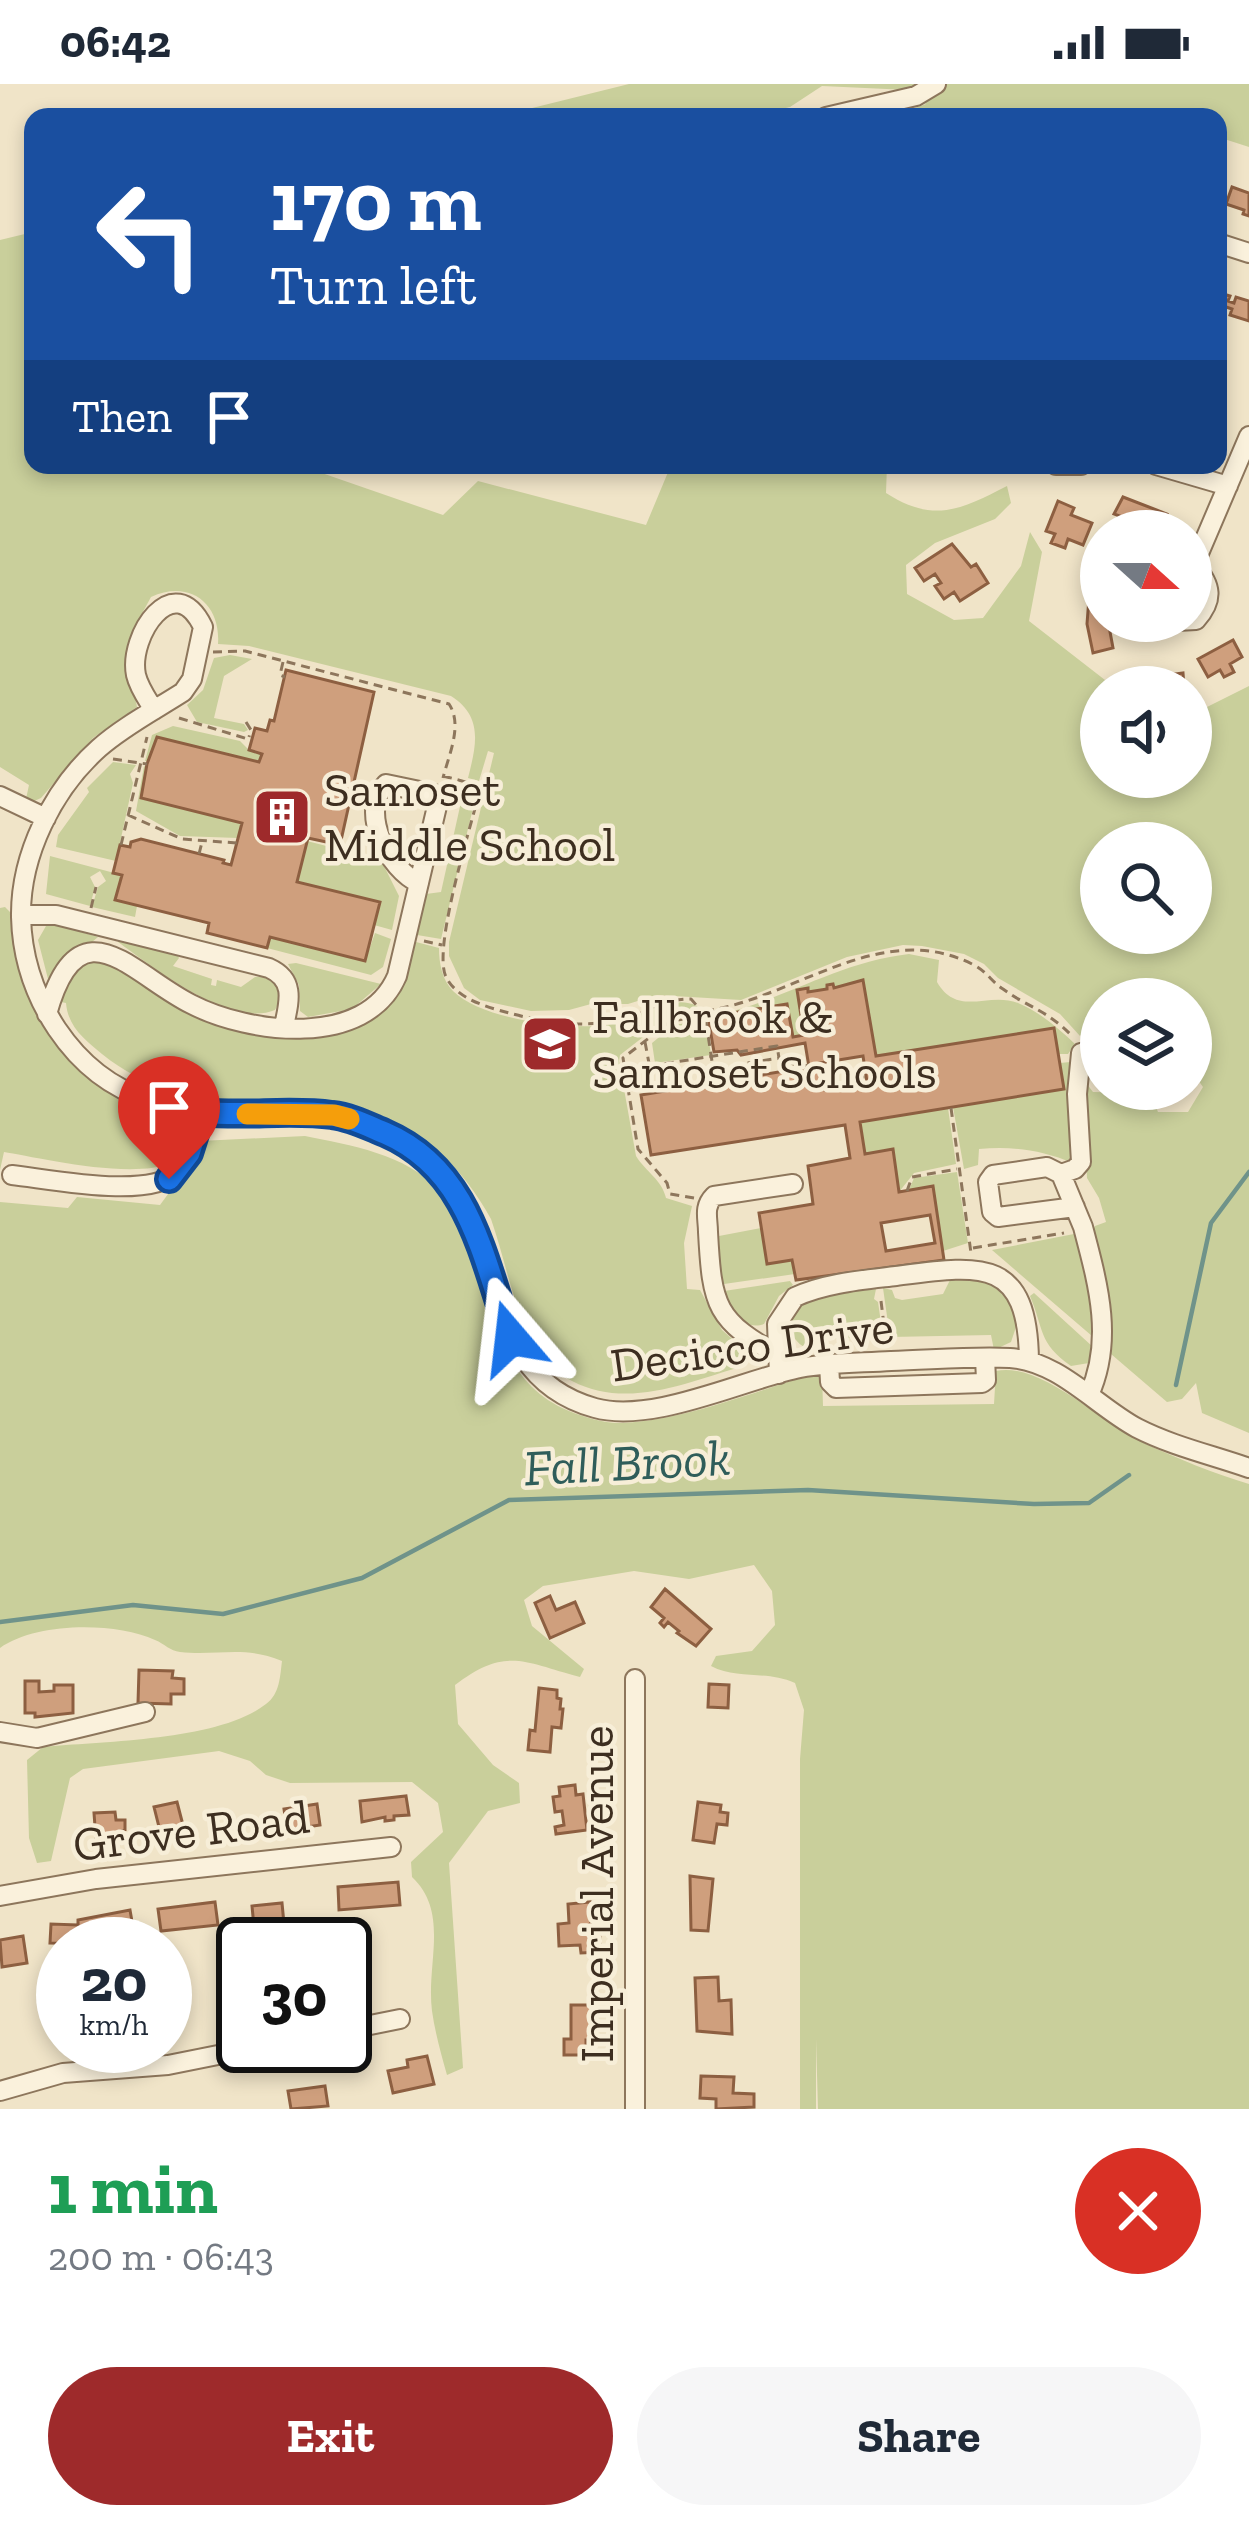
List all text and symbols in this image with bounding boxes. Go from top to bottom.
text: 06:42 [60,15,171,69]
text: 170 m [270,151,482,252]
icon: left [72,156,228,312]
text: Turn left [270,253,477,318]
icon: arrive [196,384,262,450]
text: Then [72,390,172,444]
north arrow [1080,510,1212,642]
map controls [1080,510,1212,1110]
button: sound [1080,666,1212,798]
place label: Samoset Middle School [324,761,615,873]
building icon: Samoset Middle School [251,786,313,848]
button: search [1080,822,1212,954]
button: layers [1080,978,1212,1110]
place label: Fallbrook & Samoset Schools [592,988,937,1100]
school or university icon: Fallbrook & Samoset Schools [519,1013,581,1075]
pin [118,1056,220,1179]
icon: arrive [136,1074,202,1140]
position arrow [448,1275,574,1401]
street label: Decicco Drive [607,1297,897,1394]
water label: Fall Brook [522,1427,732,1498]
street label: Imperial Avenue [568,1726,625,2062]
street label: Grove Road [70,1788,312,1873]
speed limit sign: 30 [216,1917,372,2073]
text: 20 [81,1944,147,2016]
text: km/h [80,2007,148,2043]
text: 1 min [48,2145,218,2231]
button: close [1075,2148,1201,2274]
text: 200 m · 06:43 [48,2233,274,2280]
button: Exit [48,2367,613,2505]
button: Share [637,2367,1201,2505]

